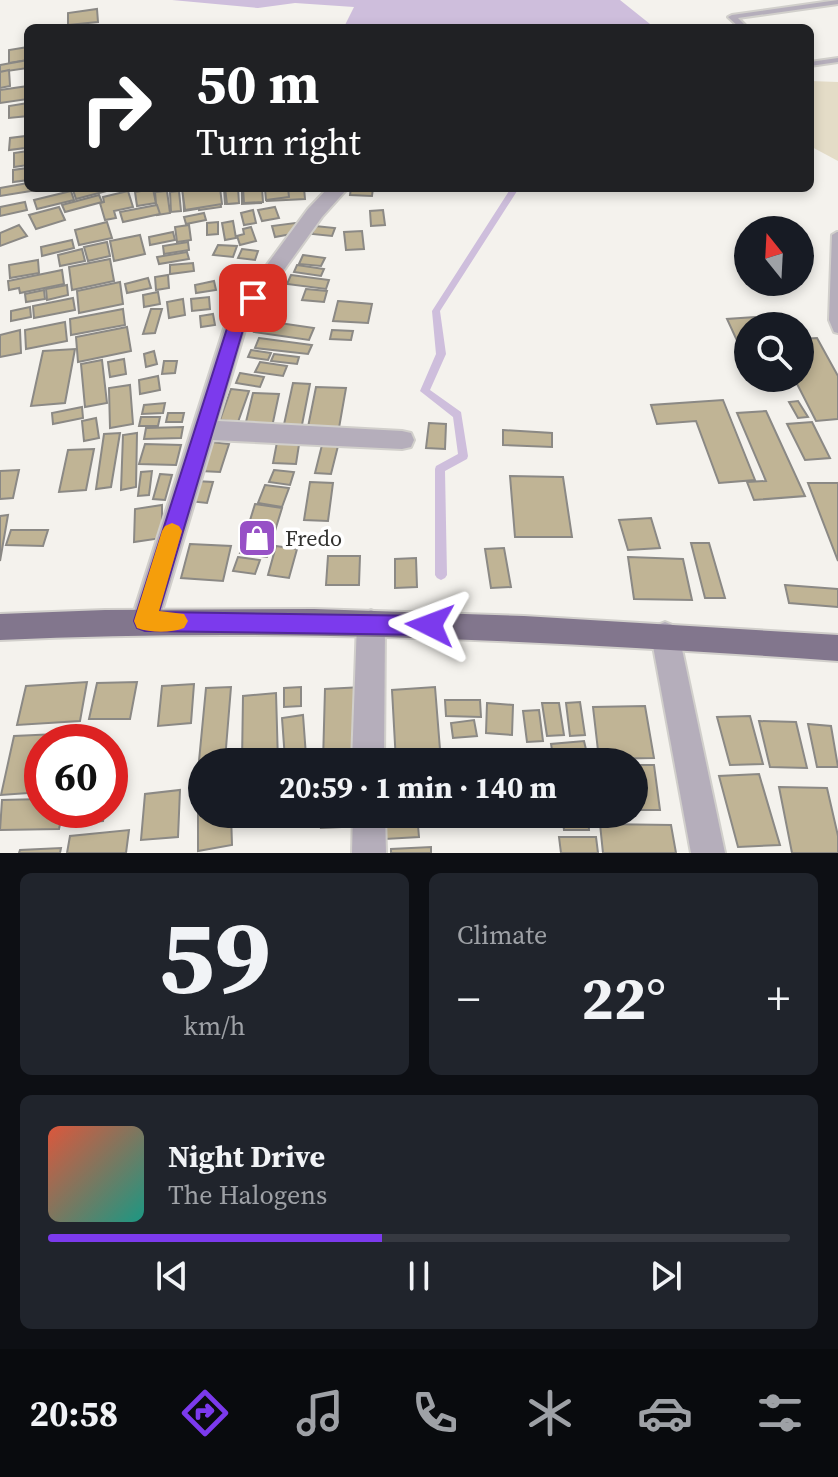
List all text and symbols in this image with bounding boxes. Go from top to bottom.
text: 50 m [196,45,319,122]
icon: right [64,56,168,160]
text: Turn right [196,118,361,167]
north arrow [734,216,814,296]
map controls [734,216,814,392]
pin [219,264,287,332]
icon: arrive [231,276,275,320]
button: search [734,312,814,392]
shop icon: Fredo [236,517,278,559]
place label: Fredo [285,523,342,553]
position arrow [388,583,472,667]
speed limit sign: 60 [24,724,128,828]
text: 20:59 · 1 min · 140 m [279,767,557,808]
text: 59 [158,884,271,1027]
text: Climate [457,917,547,953]
text: 22° [581,957,666,1039]
text: − [457,968,480,1029]
text: + [767,968,790,1029]
text: km/h [184,1008,245,1044]
text: Night Drive [168,1136,325,1177]
text: The Halogens [168,1177,327,1213]
icon: previous [150,1254,194,1298]
icon: pause [397,1254,441,1298]
icon: next [644,1254,688,1298]
icon: directions [177,1385,233,1441]
icon: music [292,1385,348,1441]
icon: phone [407,1385,463,1441]
icon: climate [522,1385,578,1441]
icon: car [637,1385,693,1441]
icon: filters [752,1385,808,1441]
text: 20:58 [30,1389,118,1438]

